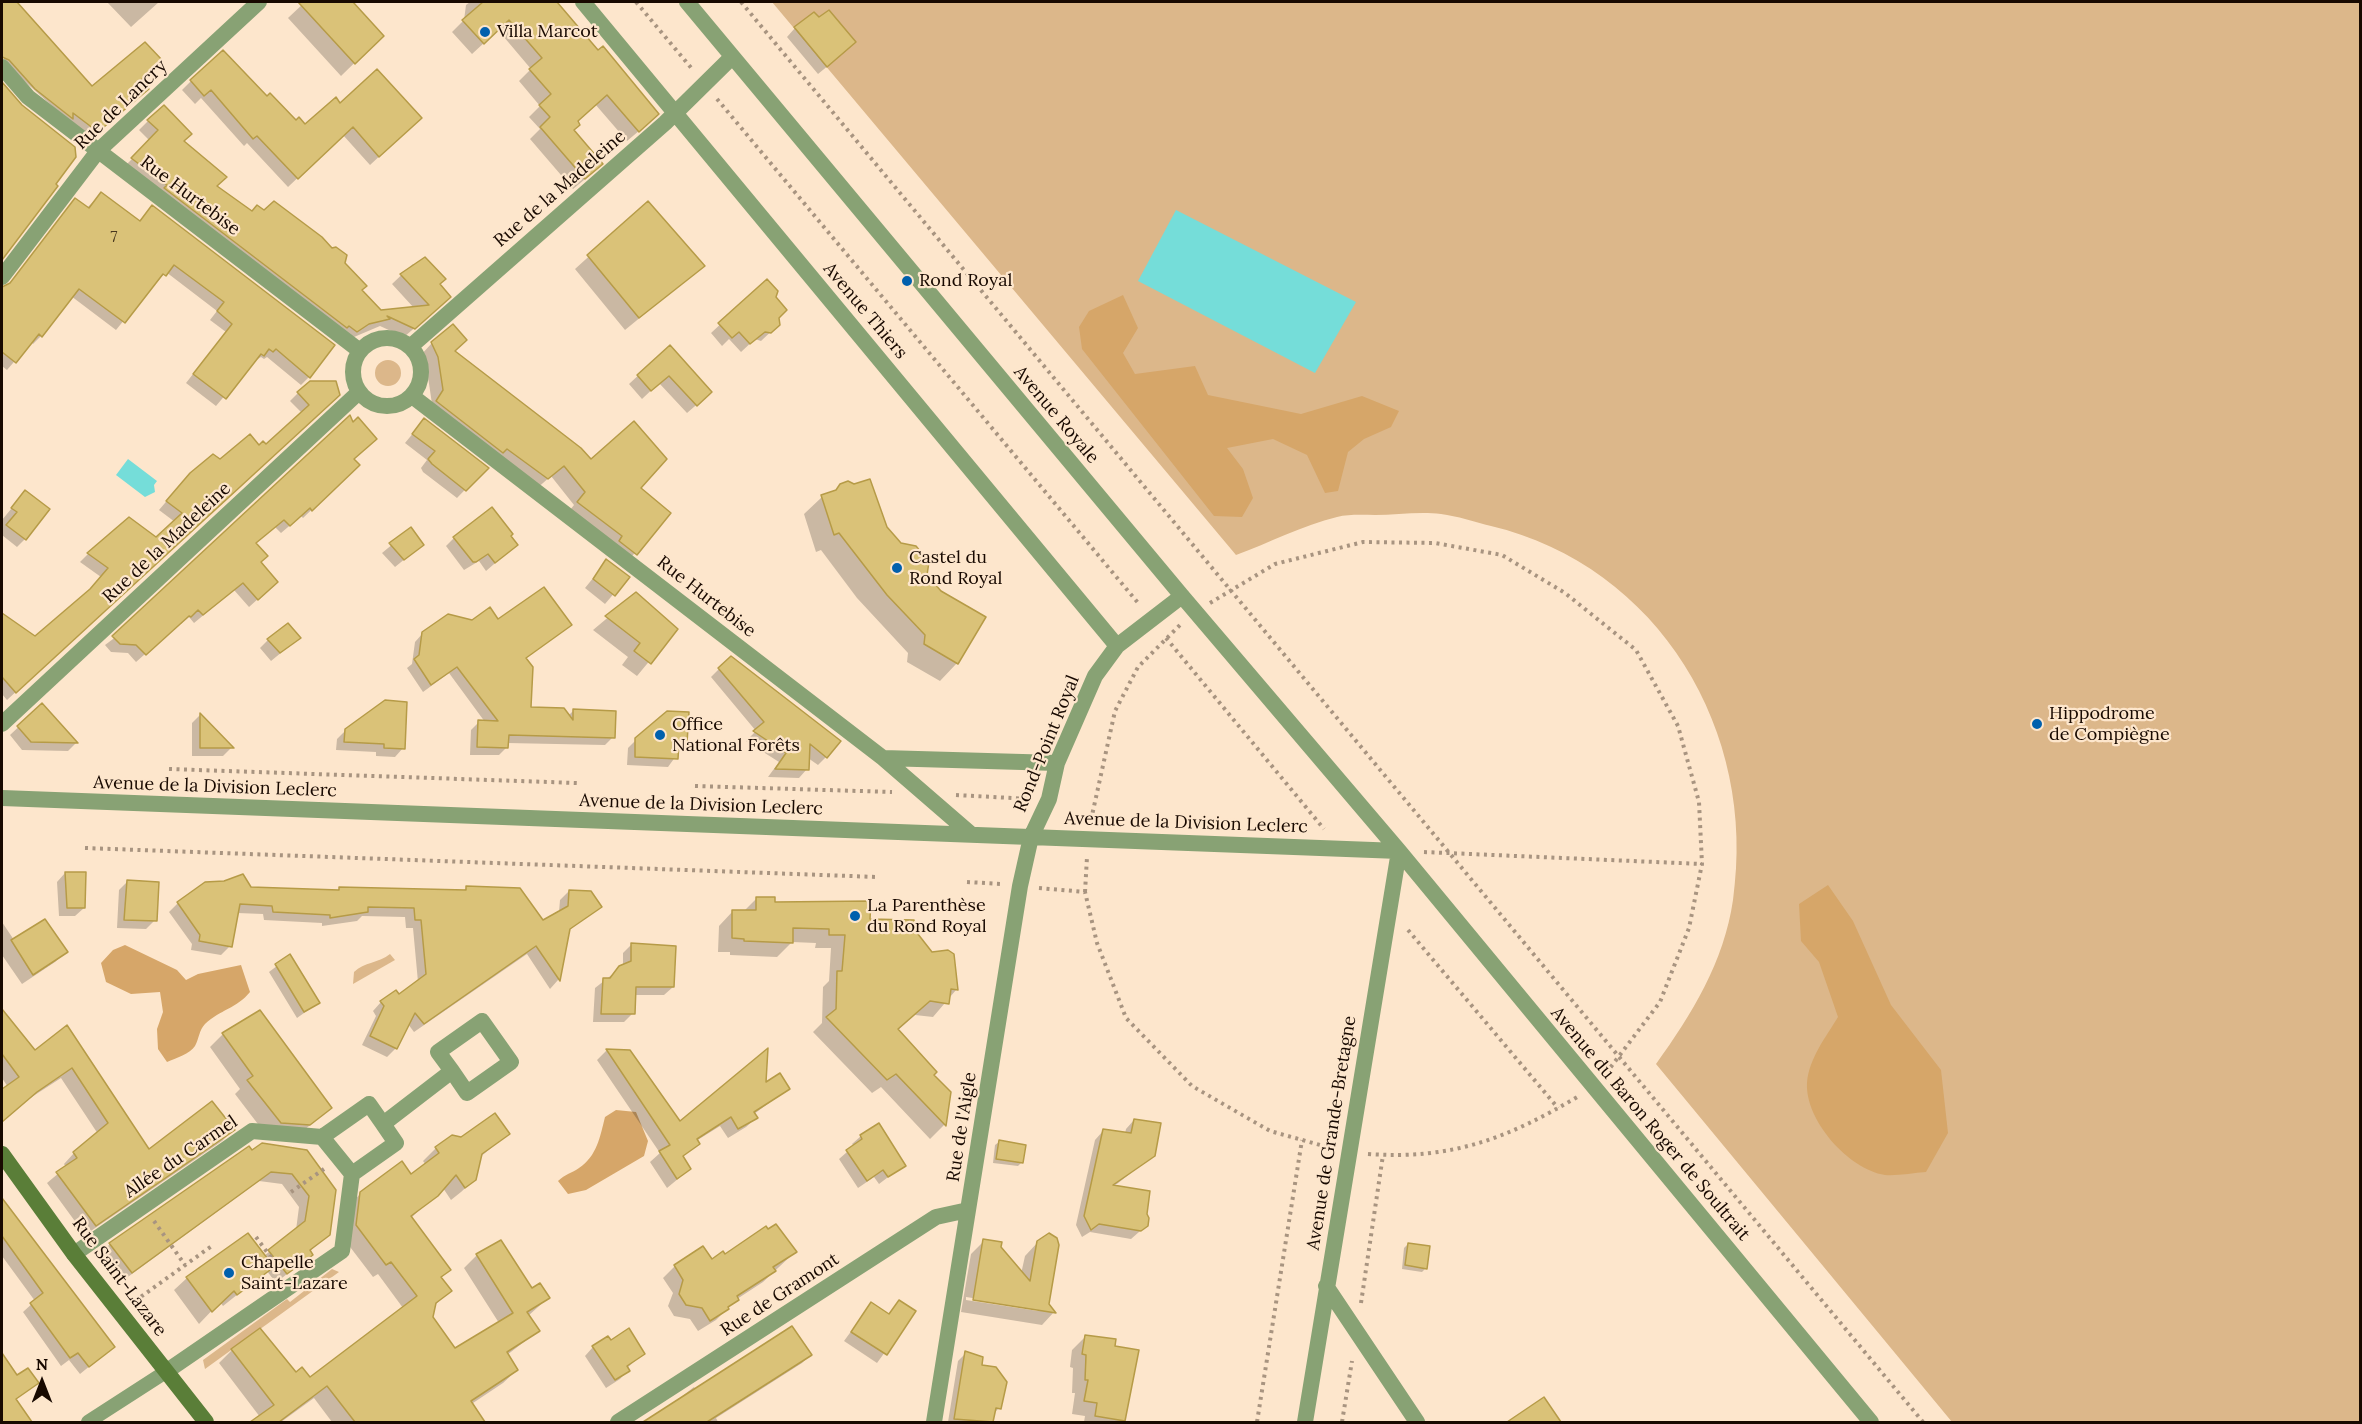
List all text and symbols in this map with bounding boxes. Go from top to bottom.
place label: Villa Marcot [497,21,598,43]
marker: Villa Marcot [478,25,492,39]
street label: Rue de Lancry [70,56,172,154]
street label: Rue de la Madeleine [490,126,630,252]
street label: Rue Hurtebise [136,151,244,241]
house number: 7 [111,229,117,247]
street label: Avenue Thiers [818,258,912,364]
place label: Rond Royal [919,270,1012,292]
marker: Rond Royal [900,274,914,288]
street label: Avenue Royale [1009,362,1103,468]
street label: Rue de la Madeleine [98,478,236,608]
place label: Castel du Rond Royal [909,547,1002,590]
street label: Rue Hurtebise [652,552,760,642]
marker: Castel du Rond Royal [890,561,904,575]
street label: Rond-Point Royal [1010,672,1084,816]
place label: Hippodrome de Compiègne [2049,703,2170,746]
place label: Office National Forêts [672,714,800,756]
marker: Hippodrome de Compiègne [2030,717,2044,731]
marker: Office National Forêts [653,728,667,742]
street label: Avenue de la Division Leclerc [93,772,337,802]
street label: Avenue de la Division Leclerc [579,790,823,820]
street label: Avenue de la Division Leclerc [1064,808,1308,838]
place label: La Parenthèse du Rond Royal [867,895,987,938]
marker: La Parenthèse du Rond Royal [848,909,862,923]
street label: Avenue du Baron Roger de Soultrait [1546,1003,1754,1245]
street label: Avenue de Grande-Bretagne [1303,1014,1361,1252]
street label: Rue de l'Aigle [943,1071,981,1183]
street label: Allée du Carmel [120,1111,242,1203]
street label: Rue Saint-Lazare [67,1213,171,1341]
street label: Rue de Gramont [717,1249,843,1341]
place label: Chapelle Saint-Lazare [241,1252,348,1294]
marker: Chapelle Saint-Lazare [222,1266,236,1280]
north arrow [12,1352,72,1412]
text: N [36,1354,48,1374]

